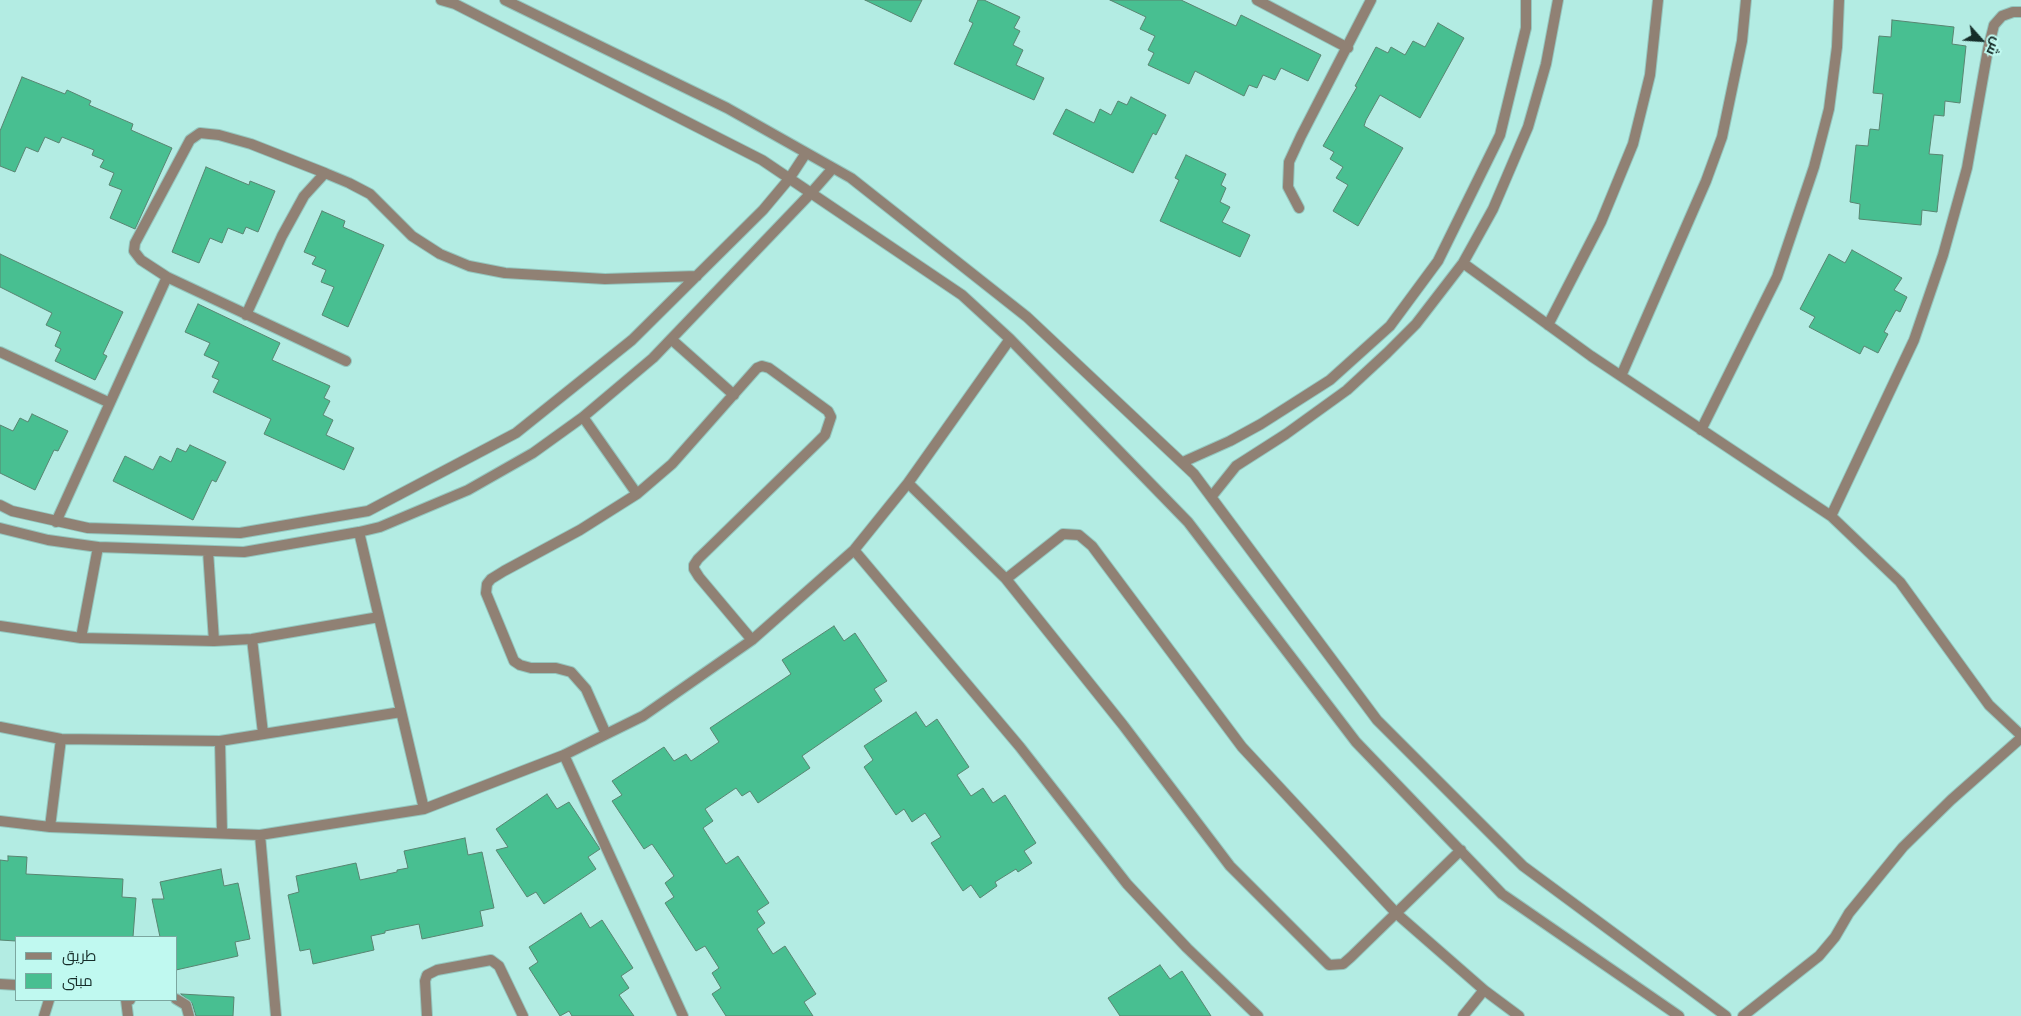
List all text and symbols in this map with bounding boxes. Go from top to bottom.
north arrow [1956,15,2006,65]
text: ش [1982,35,2007,59]
legend [15,936,178,1001]
text: طريق [62,946,96,965]
text: مبنى [62,971,93,990]

